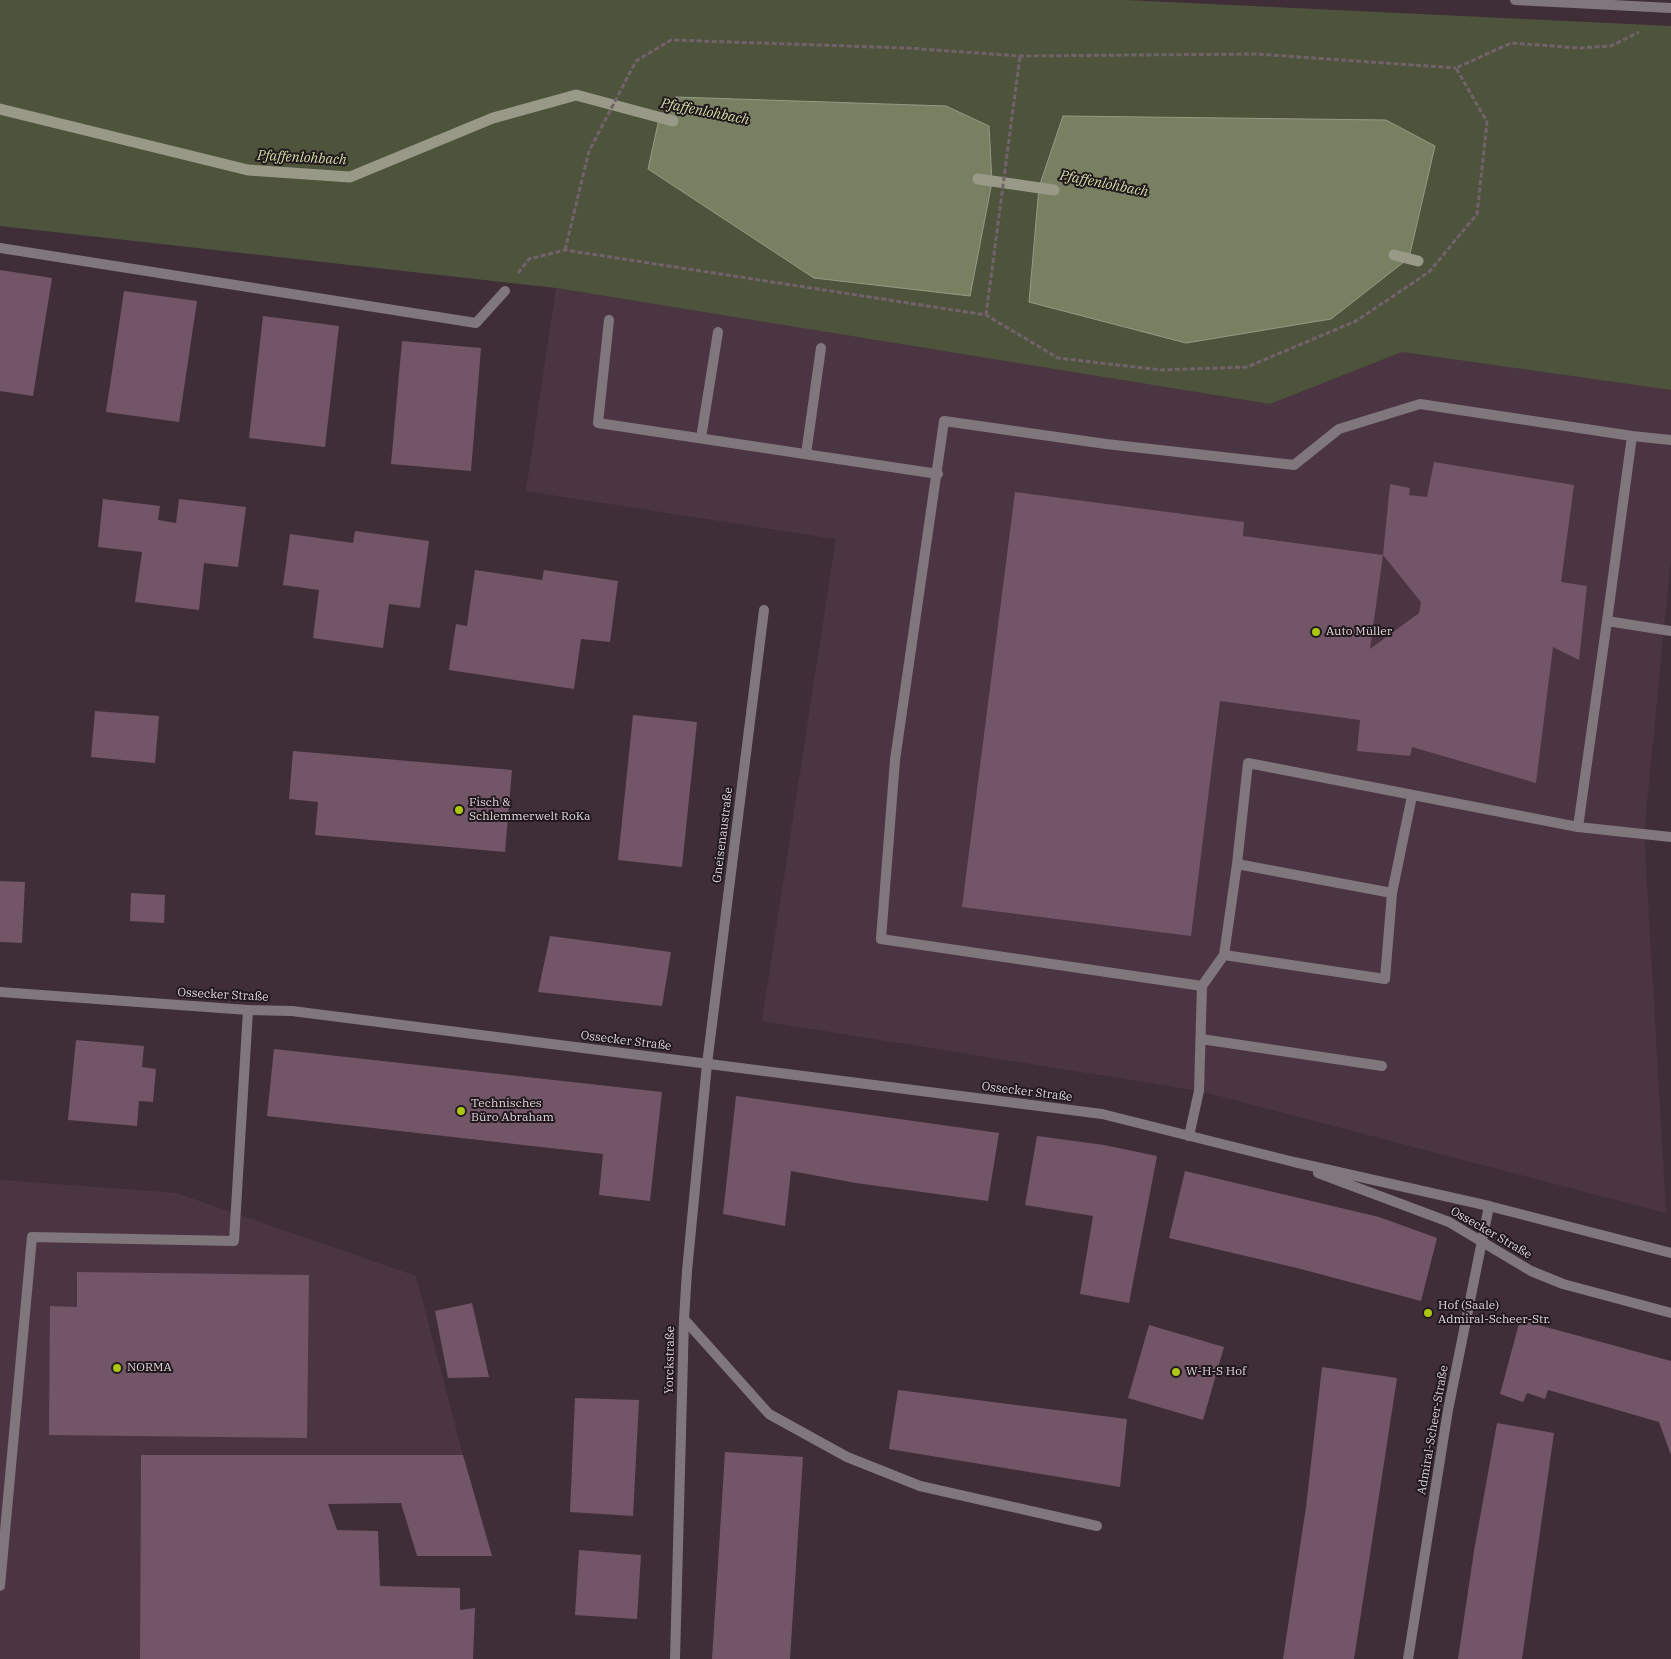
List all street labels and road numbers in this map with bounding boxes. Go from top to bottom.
street label: Gneisenaustraße [710,786,736,884]
street label: Ossecker Straße [177,985,269,1005]
street label: Ossecker Straße [580,1028,672,1054]
street label: Ossecker Straße [981,1079,1073,1105]
street label: Ossecker Straße [1448,1204,1534,1262]
street label: Yorckstraße [662,1326,678,1394]
street label: Admiral-Scheer-Straße [1415,1364,1451,1496]

